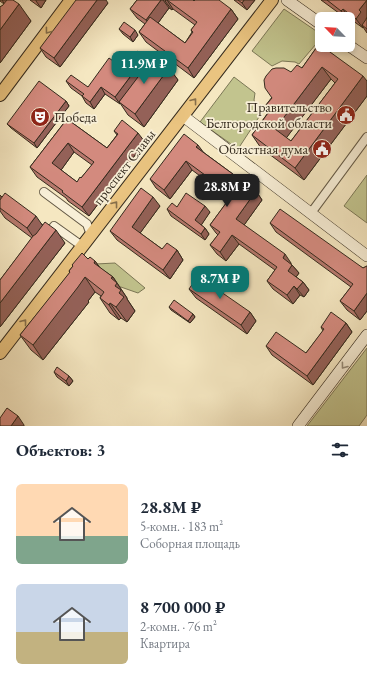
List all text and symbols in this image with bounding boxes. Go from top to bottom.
north arrow [315,12,355,52]
map controls [315,12,355,52]
one-way arrow [46,27,53,34]
pin: 11.9M ₽ [107,51,181,85]
text: 11.9M ₽ [121,55,167,72]
one-way arrow [189,98,197,105]
place label: Правительство Белгородской области [206,98,333,132]
public building icon: Правительство Белгородской области [335,104,357,126]
theatre icon: Победа [29,106,51,128]
place label: Победа [54,108,97,126]
street label: проспект Славы [89,125,159,208]
public building icon: Областная дума [311,138,333,160]
place label: Областная дума [219,140,308,158]
pin: 28.8M ₽ [190,174,264,208]
text: 28.8M ₽ [204,178,250,195]
one-way arrow [110,201,117,208]
pin: 8.7M ₽ [187,266,253,300]
text: 8.7M ₽ [200,270,240,287]
one-way arrow [19,320,26,327]
one-way arrow [341,362,348,369]
text: Объектов: 3 [16,439,106,461]
icon: filters [329,439,351,461]
text: 28.8M ₽ [140,496,201,518]
icon: home [48,500,96,548]
text: 5-комн. · 183 m² [140,518,223,535]
text: Соборная площадь [140,535,240,552]
text: 8 700 000 ₽ [140,596,226,618]
icon: home [48,600,96,648]
text: 2-комн. · 76 m² [140,618,217,635]
text: Квартира [140,635,190,652]

